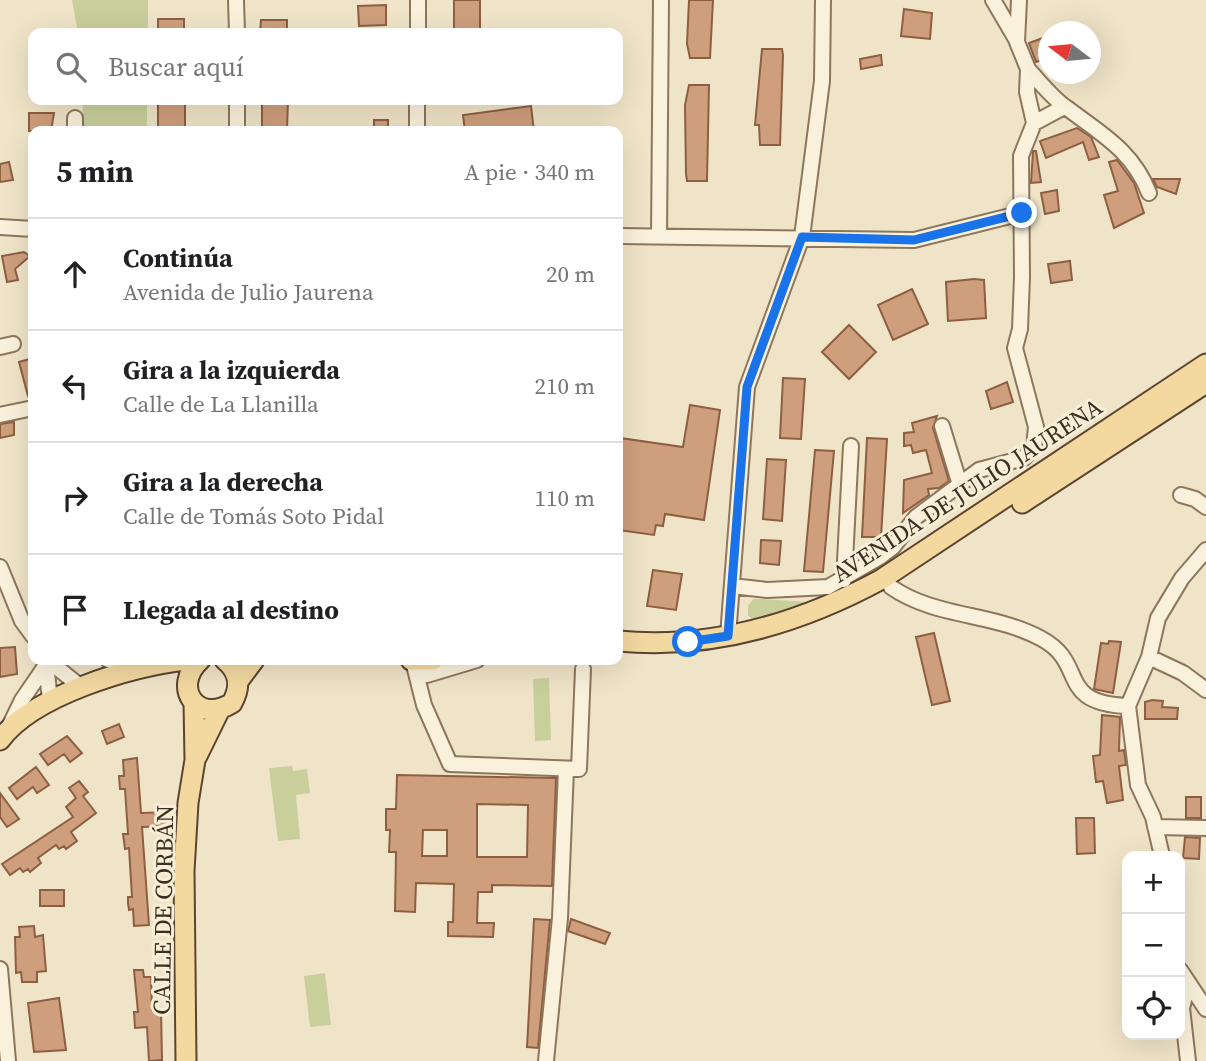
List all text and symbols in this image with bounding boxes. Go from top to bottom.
north arrow [1038,21,1101,84]
search box [28,28,623,105]
icon: search [52,48,90,86]
text: Buscar aquí [108,49,244,85]
text: 5 min [56,151,134,192]
text: A pie · 340 m [464,156,595,188]
route end [1006,197,1037,228]
text: Continúa [123,240,233,276]
icon: ahead [56,255,94,293]
text: 20 m [546,258,595,290]
text: Avenida de Julio Jaurena [123,276,374,308]
text: Gira a la izquierda [123,352,340,388]
icon: left [56,367,94,405]
text: 210 m [534,370,595,402]
text: Calle de La Llanilla [123,388,319,420]
street label: AVENIDA DE JULIO JAURENA [825,390,1109,590]
text: Gira a la derecha [123,464,323,500]
icon: right [56,479,94,517]
text: 110 m [534,482,595,514]
text: Calle de Tomás Soto Pidal [123,500,384,532]
icon: arrive [56,591,94,629]
text: Llegada al destino [123,592,339,628]
route start [672,626,703,657]
street label: CALLE DE CORBÁN [145,805,181,1015]
map controls [1122,851,1185,1040]
button: + [1122,851,1185,914]
button: − [1122,914,1185,977]
button: locate [1122,977,1185,1040]

